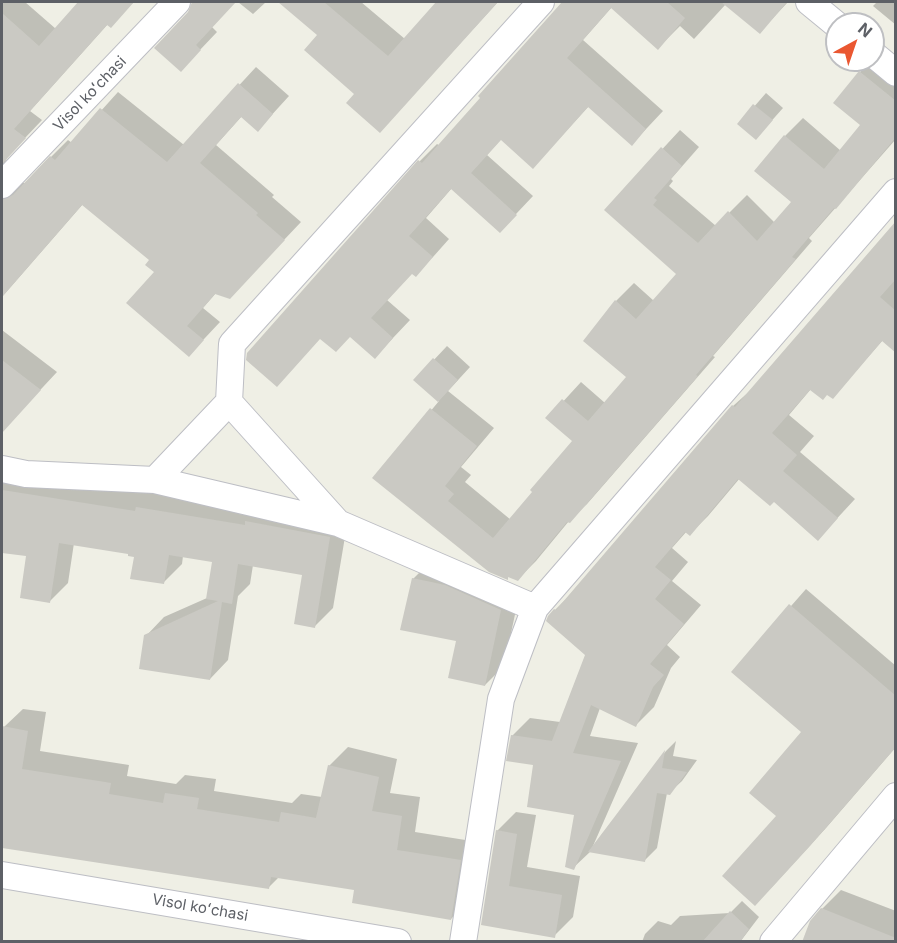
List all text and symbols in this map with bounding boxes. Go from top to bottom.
north arrow [825,12,885,72]
text: N [854,18,876,41]
street label: Visol koʻchasi [50,53,130,135]
street label: Visol koʻchasi [151,891,249,925]

